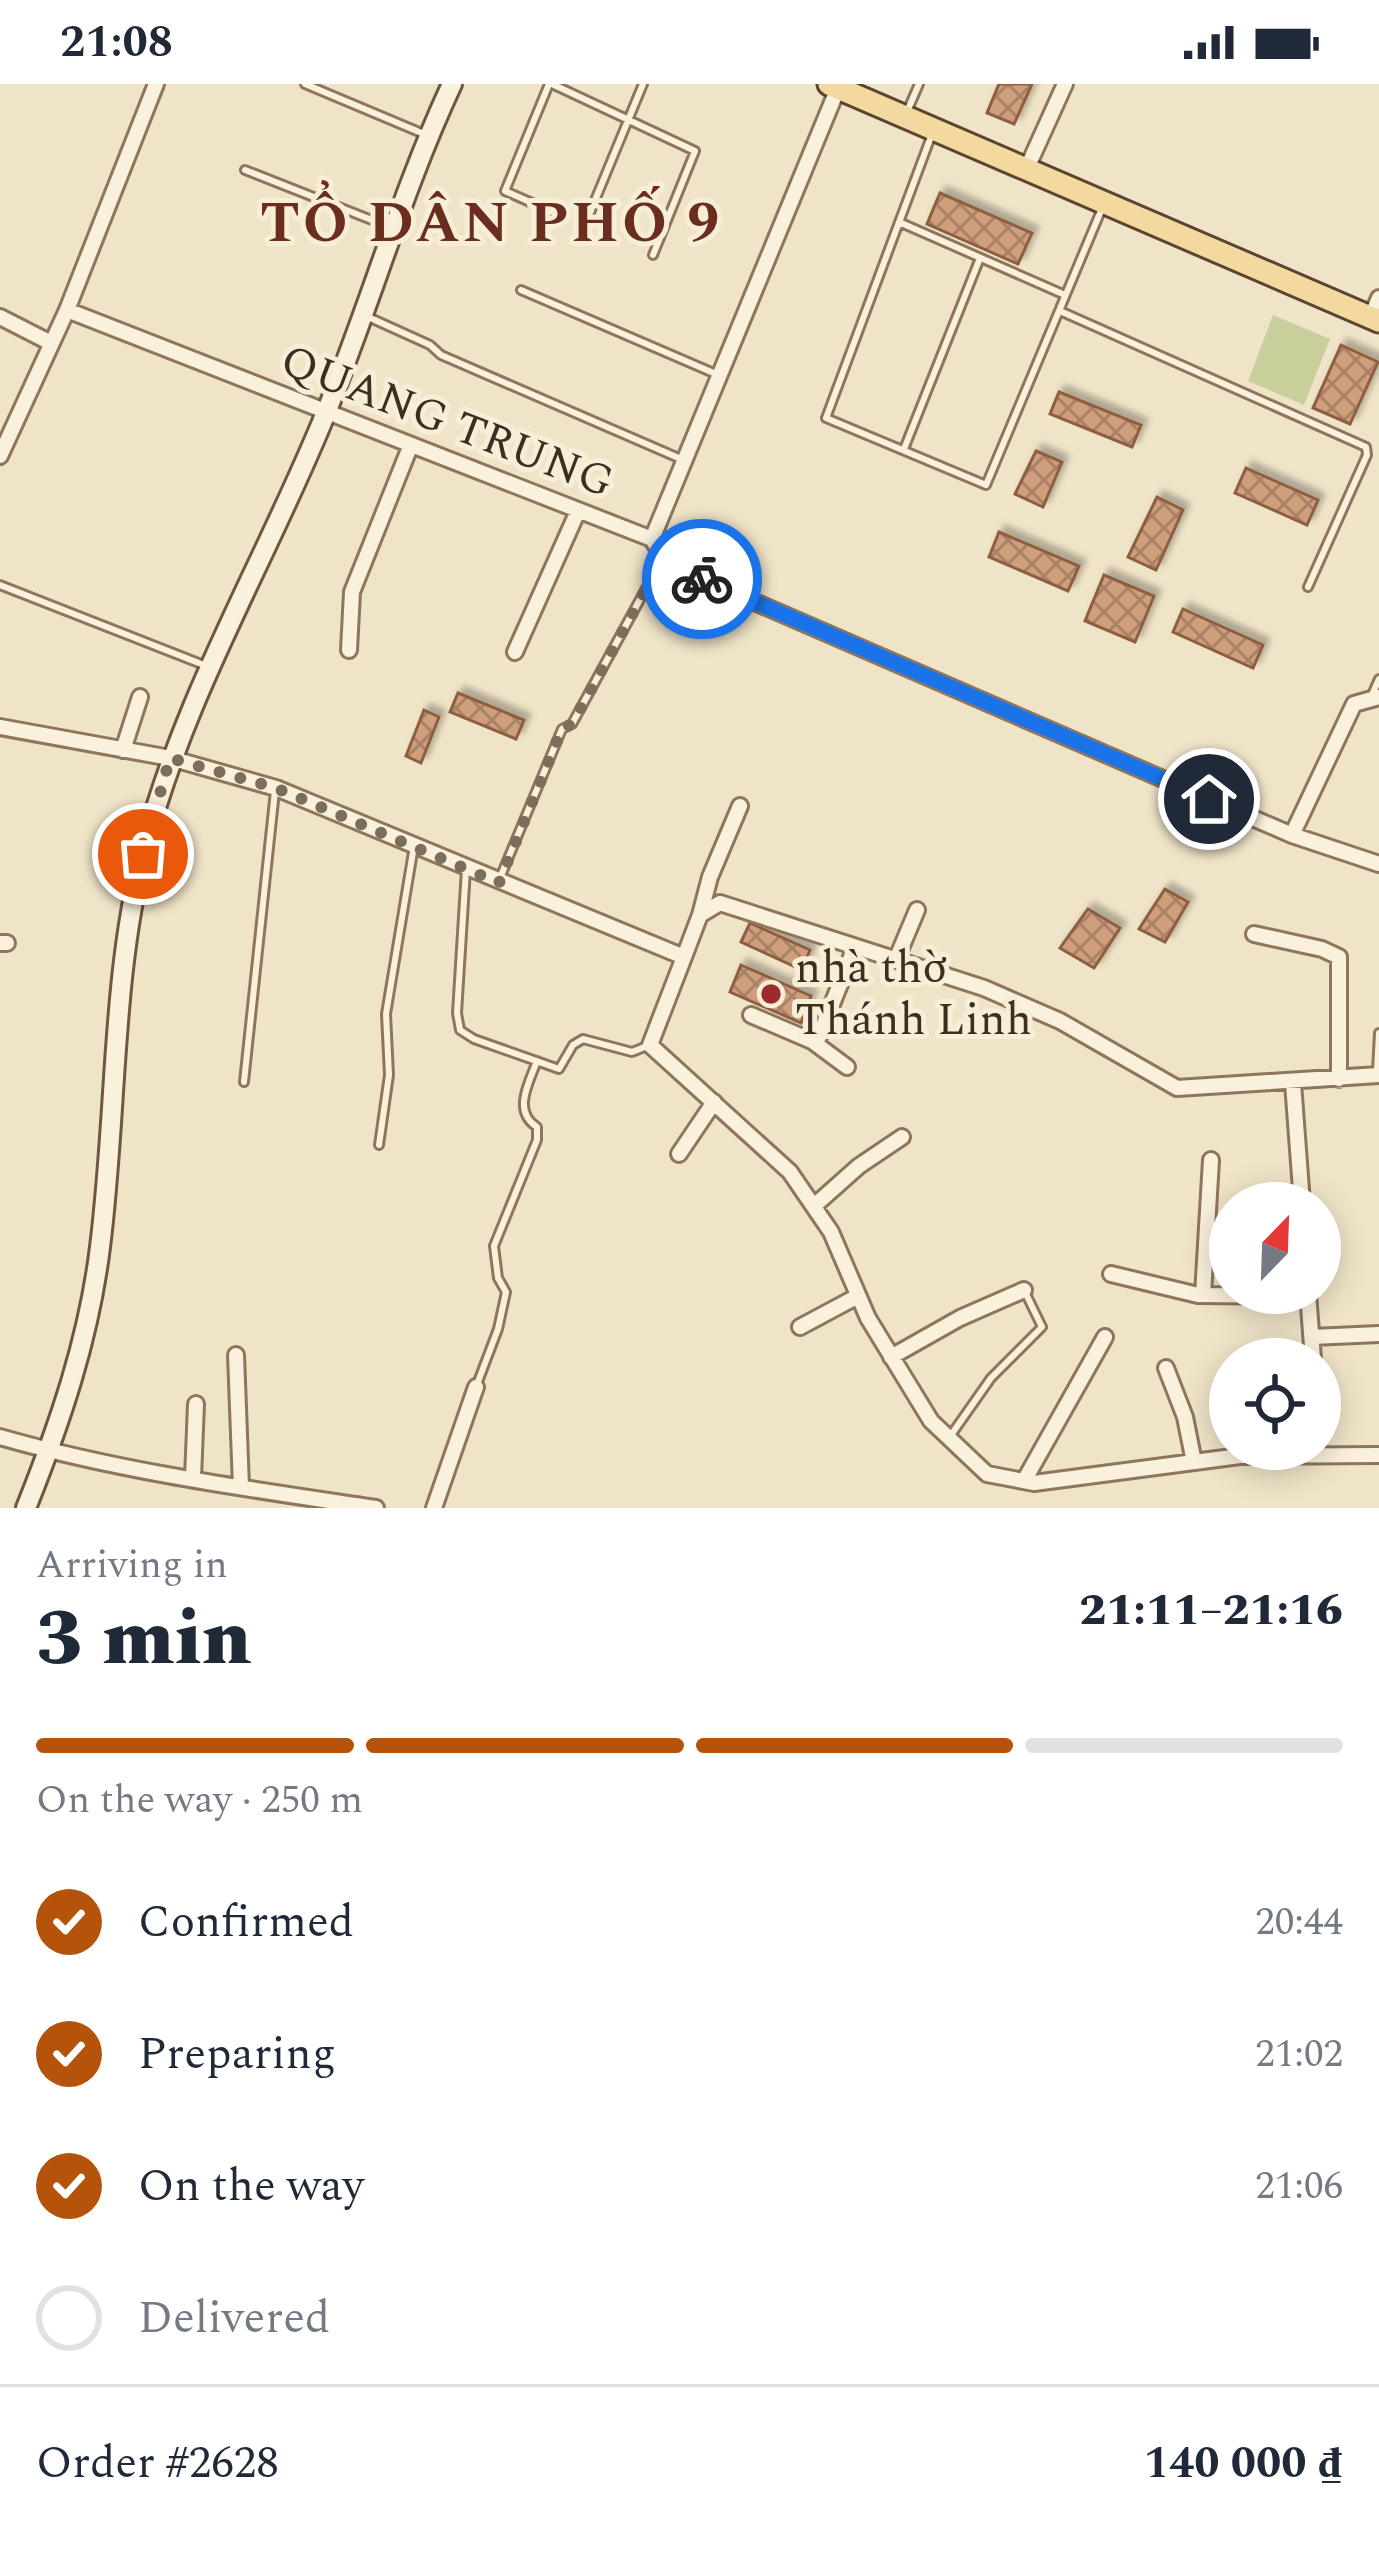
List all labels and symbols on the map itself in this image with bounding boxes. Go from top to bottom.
district label: TỔ DÂN PHỐ 9 [260,180,722,267]
street label: QUANG TRUNG [270,327,624,517]
courier [642,519,762,639]
pin [1158,748,1260,850]
pin [92,803,194,905]
place label: nhà thờ Thánh Linh [795,934,1032,1055]
marker: nhà thờ Thánh Linh [758,981,784,1007]
north arrow [1209,1182,1341,1314]

